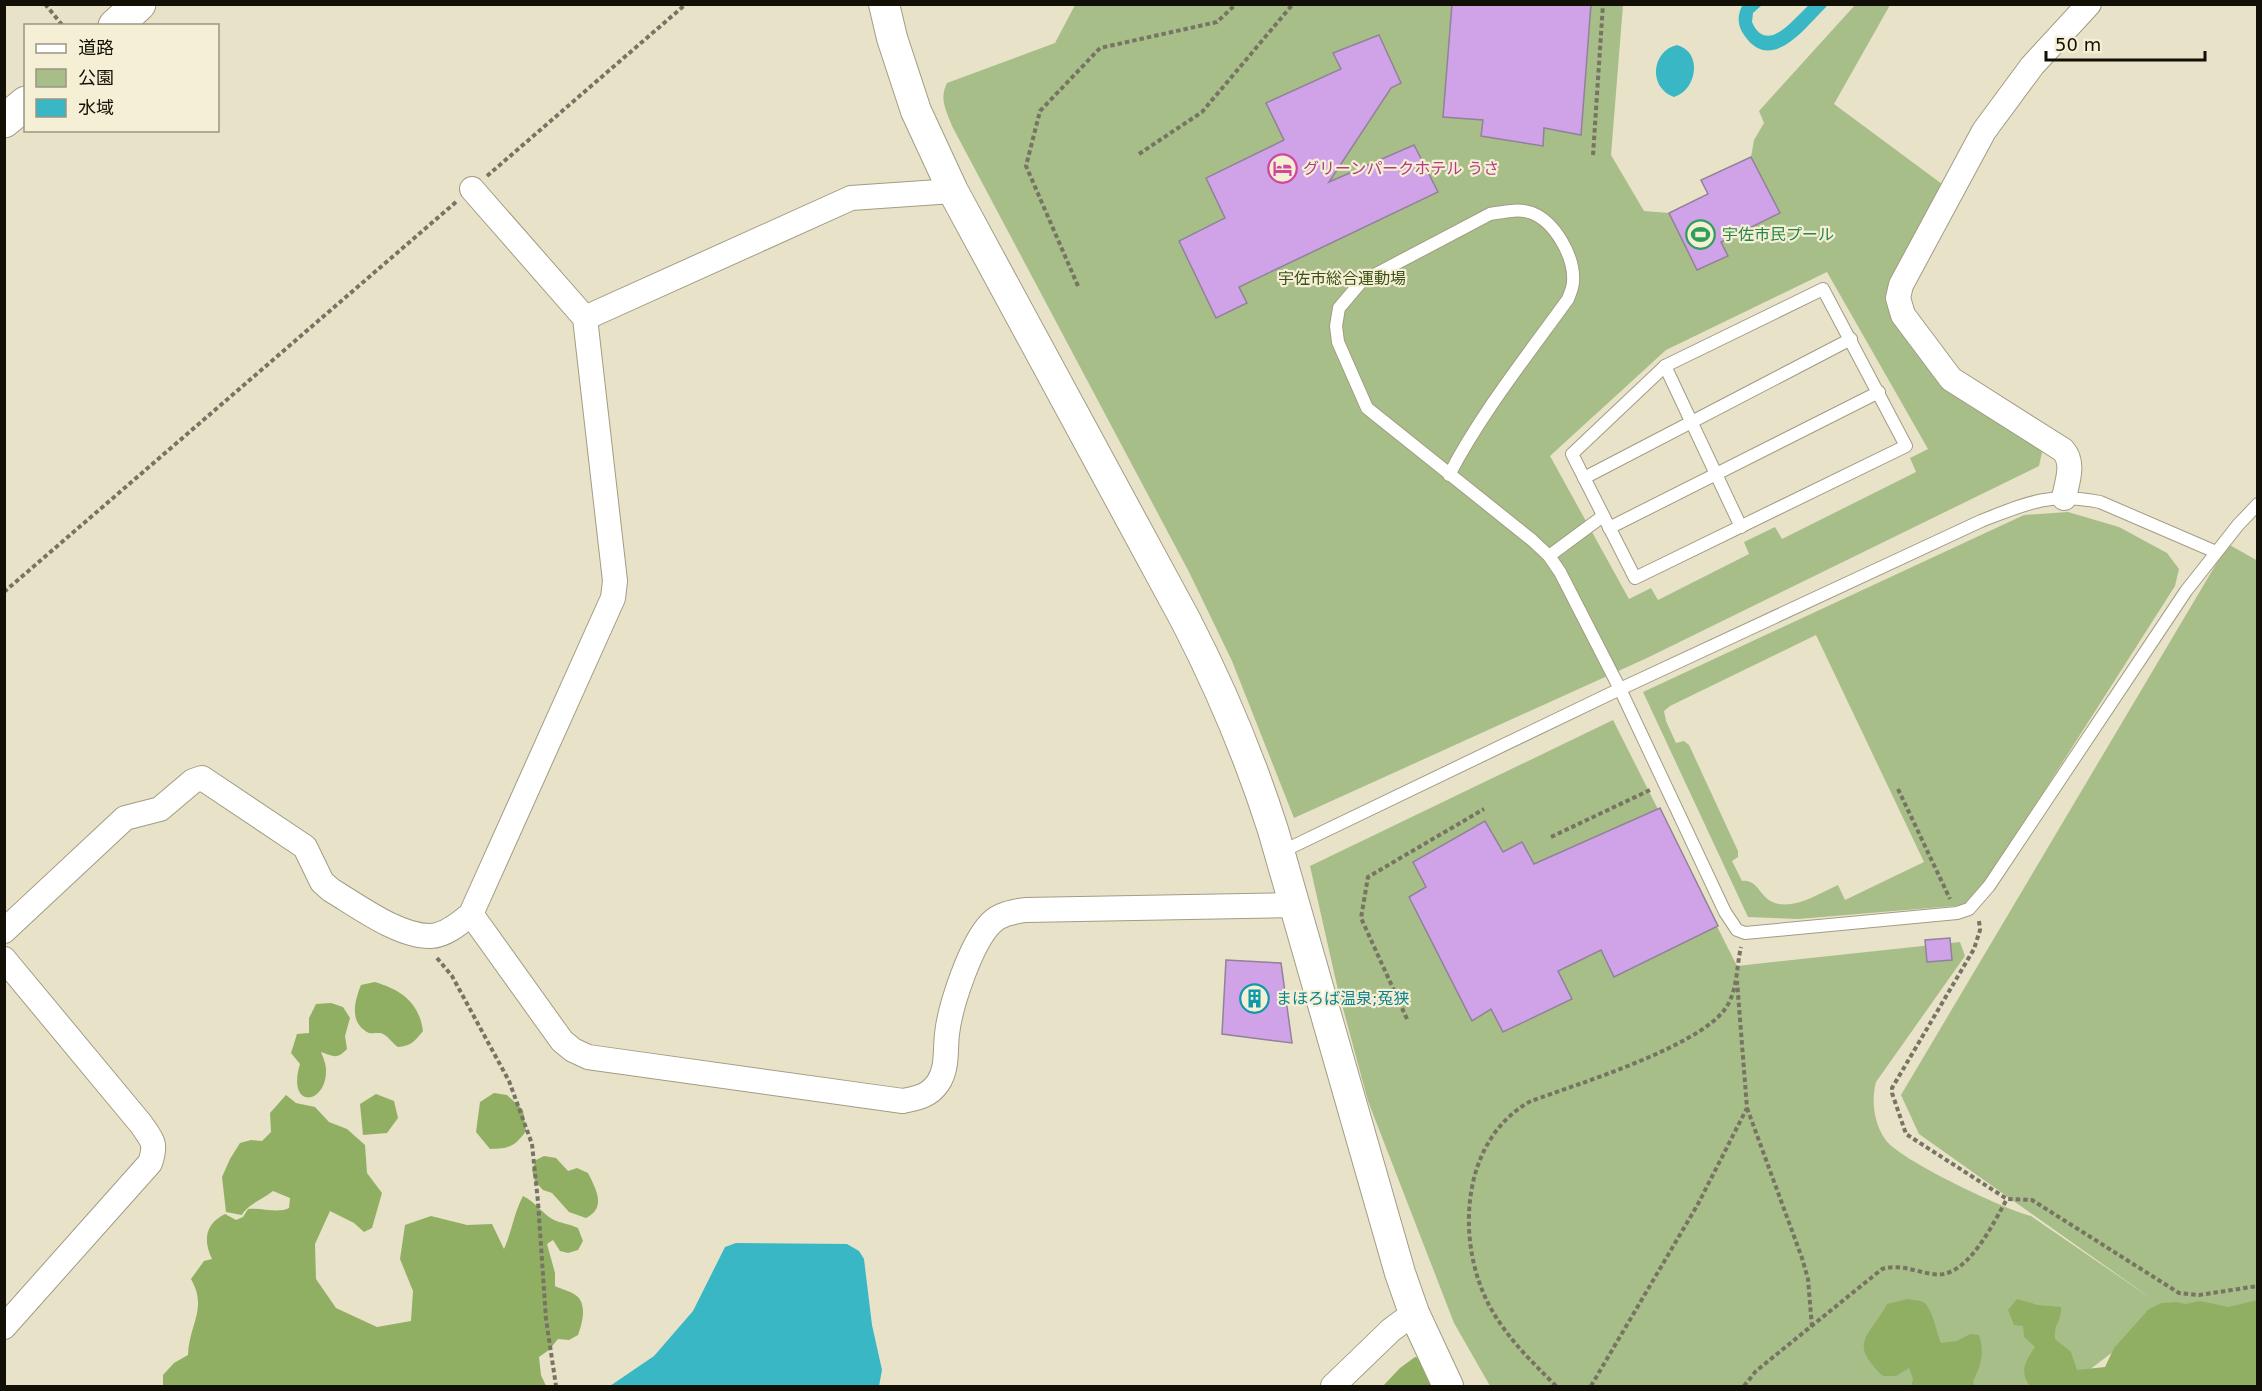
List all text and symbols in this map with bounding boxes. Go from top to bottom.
legend [24,24,219,132]
scale bar [2046,24,2205,62]
text: 50 m [2055,34,2101,55]
text: 道路 [78,37,114,58]
text: 公園 [78,67,114,88]
text: 水域 [78,97,114,118]
hotel icon: グリーンパークホテル うさ [1266,152,1298,184]
place label: グリーンパークホテル うさ [1303,159,1499,178]
sports icon: 宇佐市民プール [1685,218,1717,250]
place label: 宇佐市民プール [1722,225,1834,244]
park label: 宇佐市総合運動場 [1278,269,1406,288]
building icon: まほろば温泉;菟狭 [1239,982,1271,1014]
place label: まほろば温泉;菟狭 [1276,989,1409,1008]

